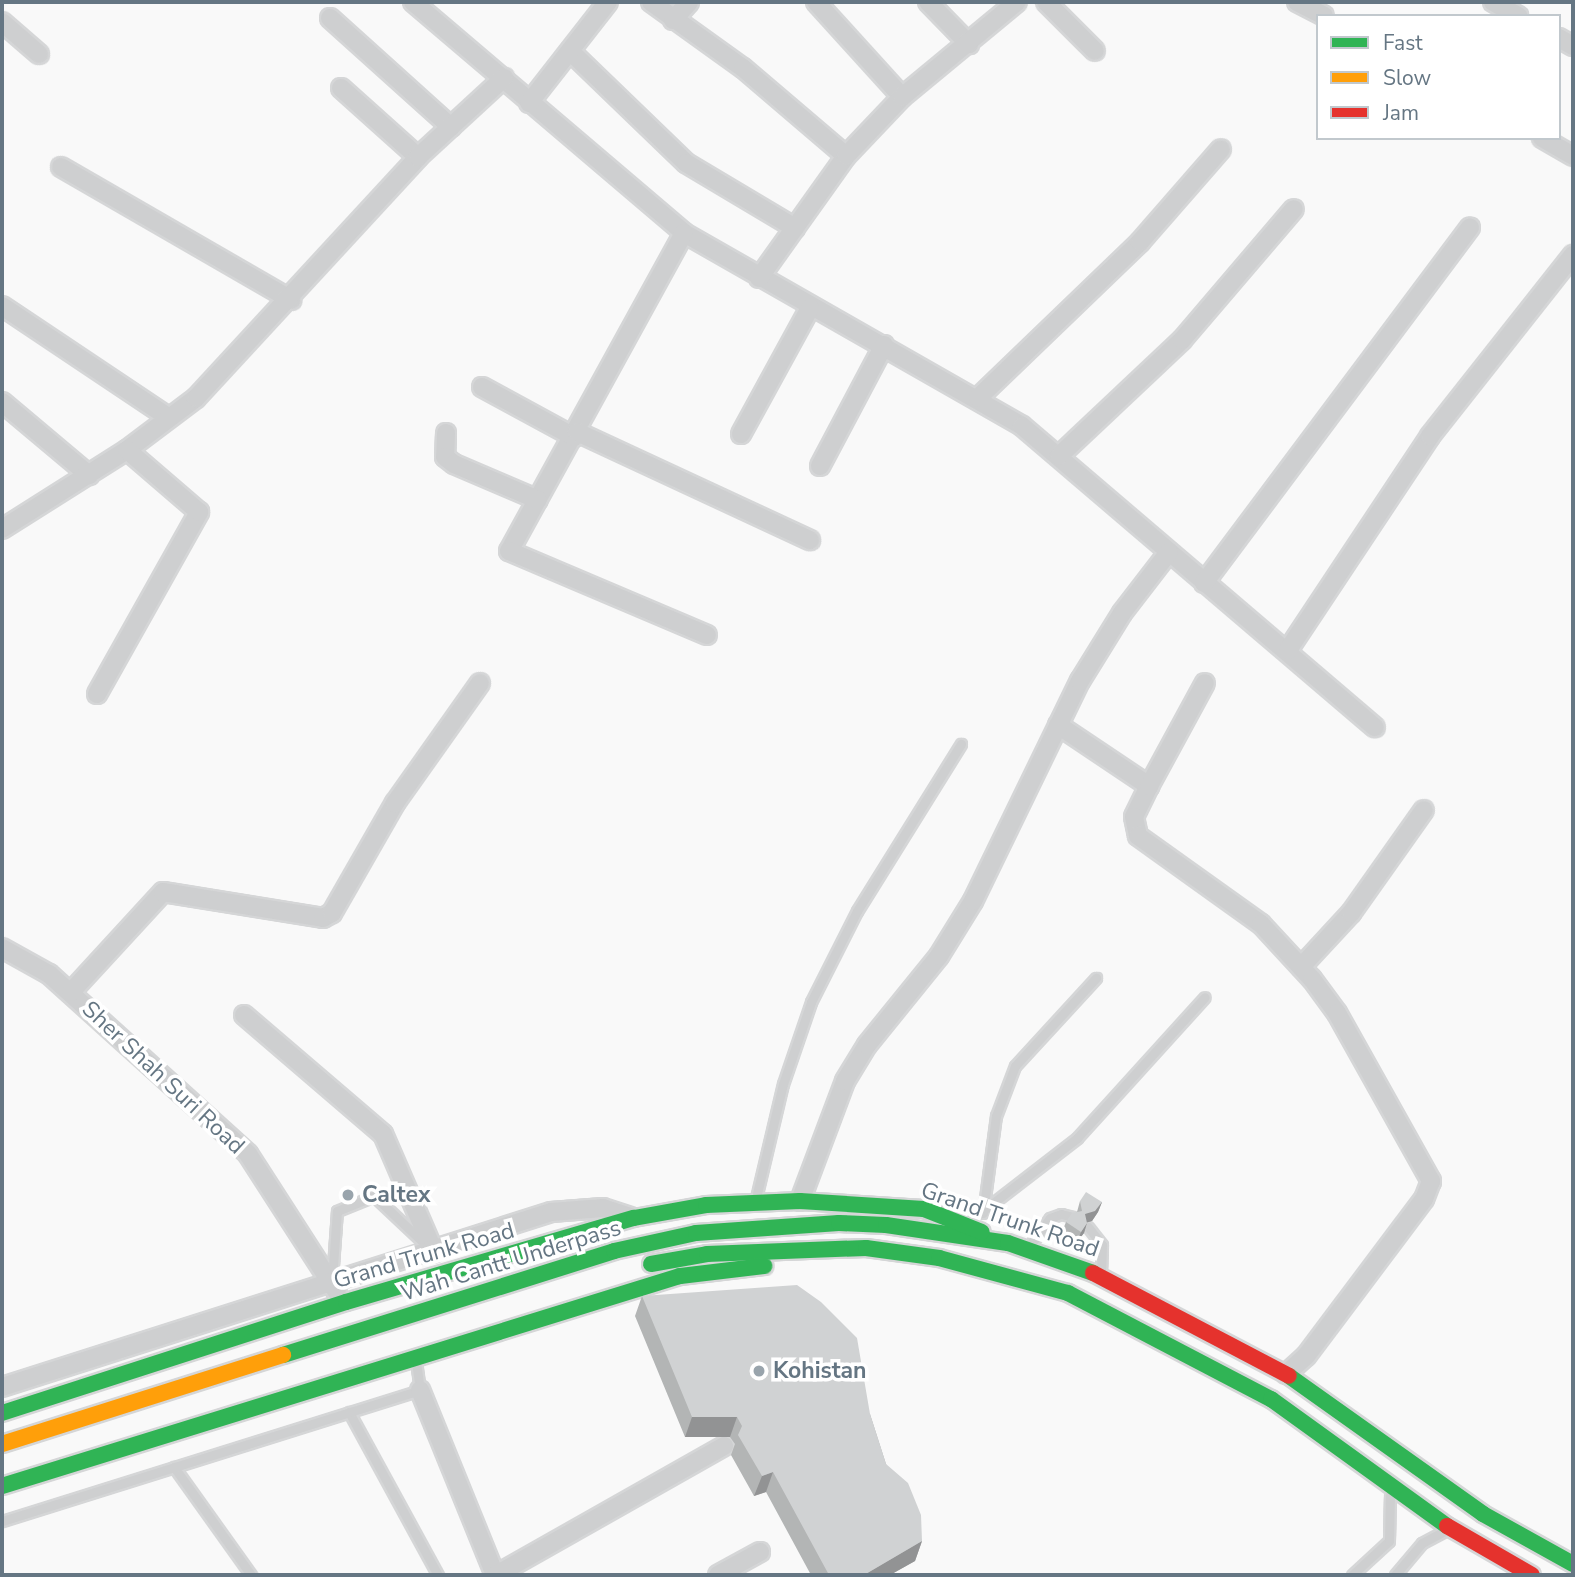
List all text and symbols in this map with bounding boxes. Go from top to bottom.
legend [1316,14,1561,140]
text: Fast [1383,29,1423,57]
text: Slow [1383,64,1431,92]
text: Jam [1383,99,1419,127]
street label: Sher Shah Suri Road [76,996,250,1160]
street label: Grand Trunk Road [917,1177,1103,1263]
place label: Caltex [362,1181,430,1209]
marker: Caltex [340,1187,356,1203]
street label: Wah Cantt Underpass [398,1214,624,1308]
street label: Grand Trunk Road [331,1217,517,1295]
place label: Kohistan [773,1357,867,1385]
marker: Kohistan [751,1363,767,1379]

